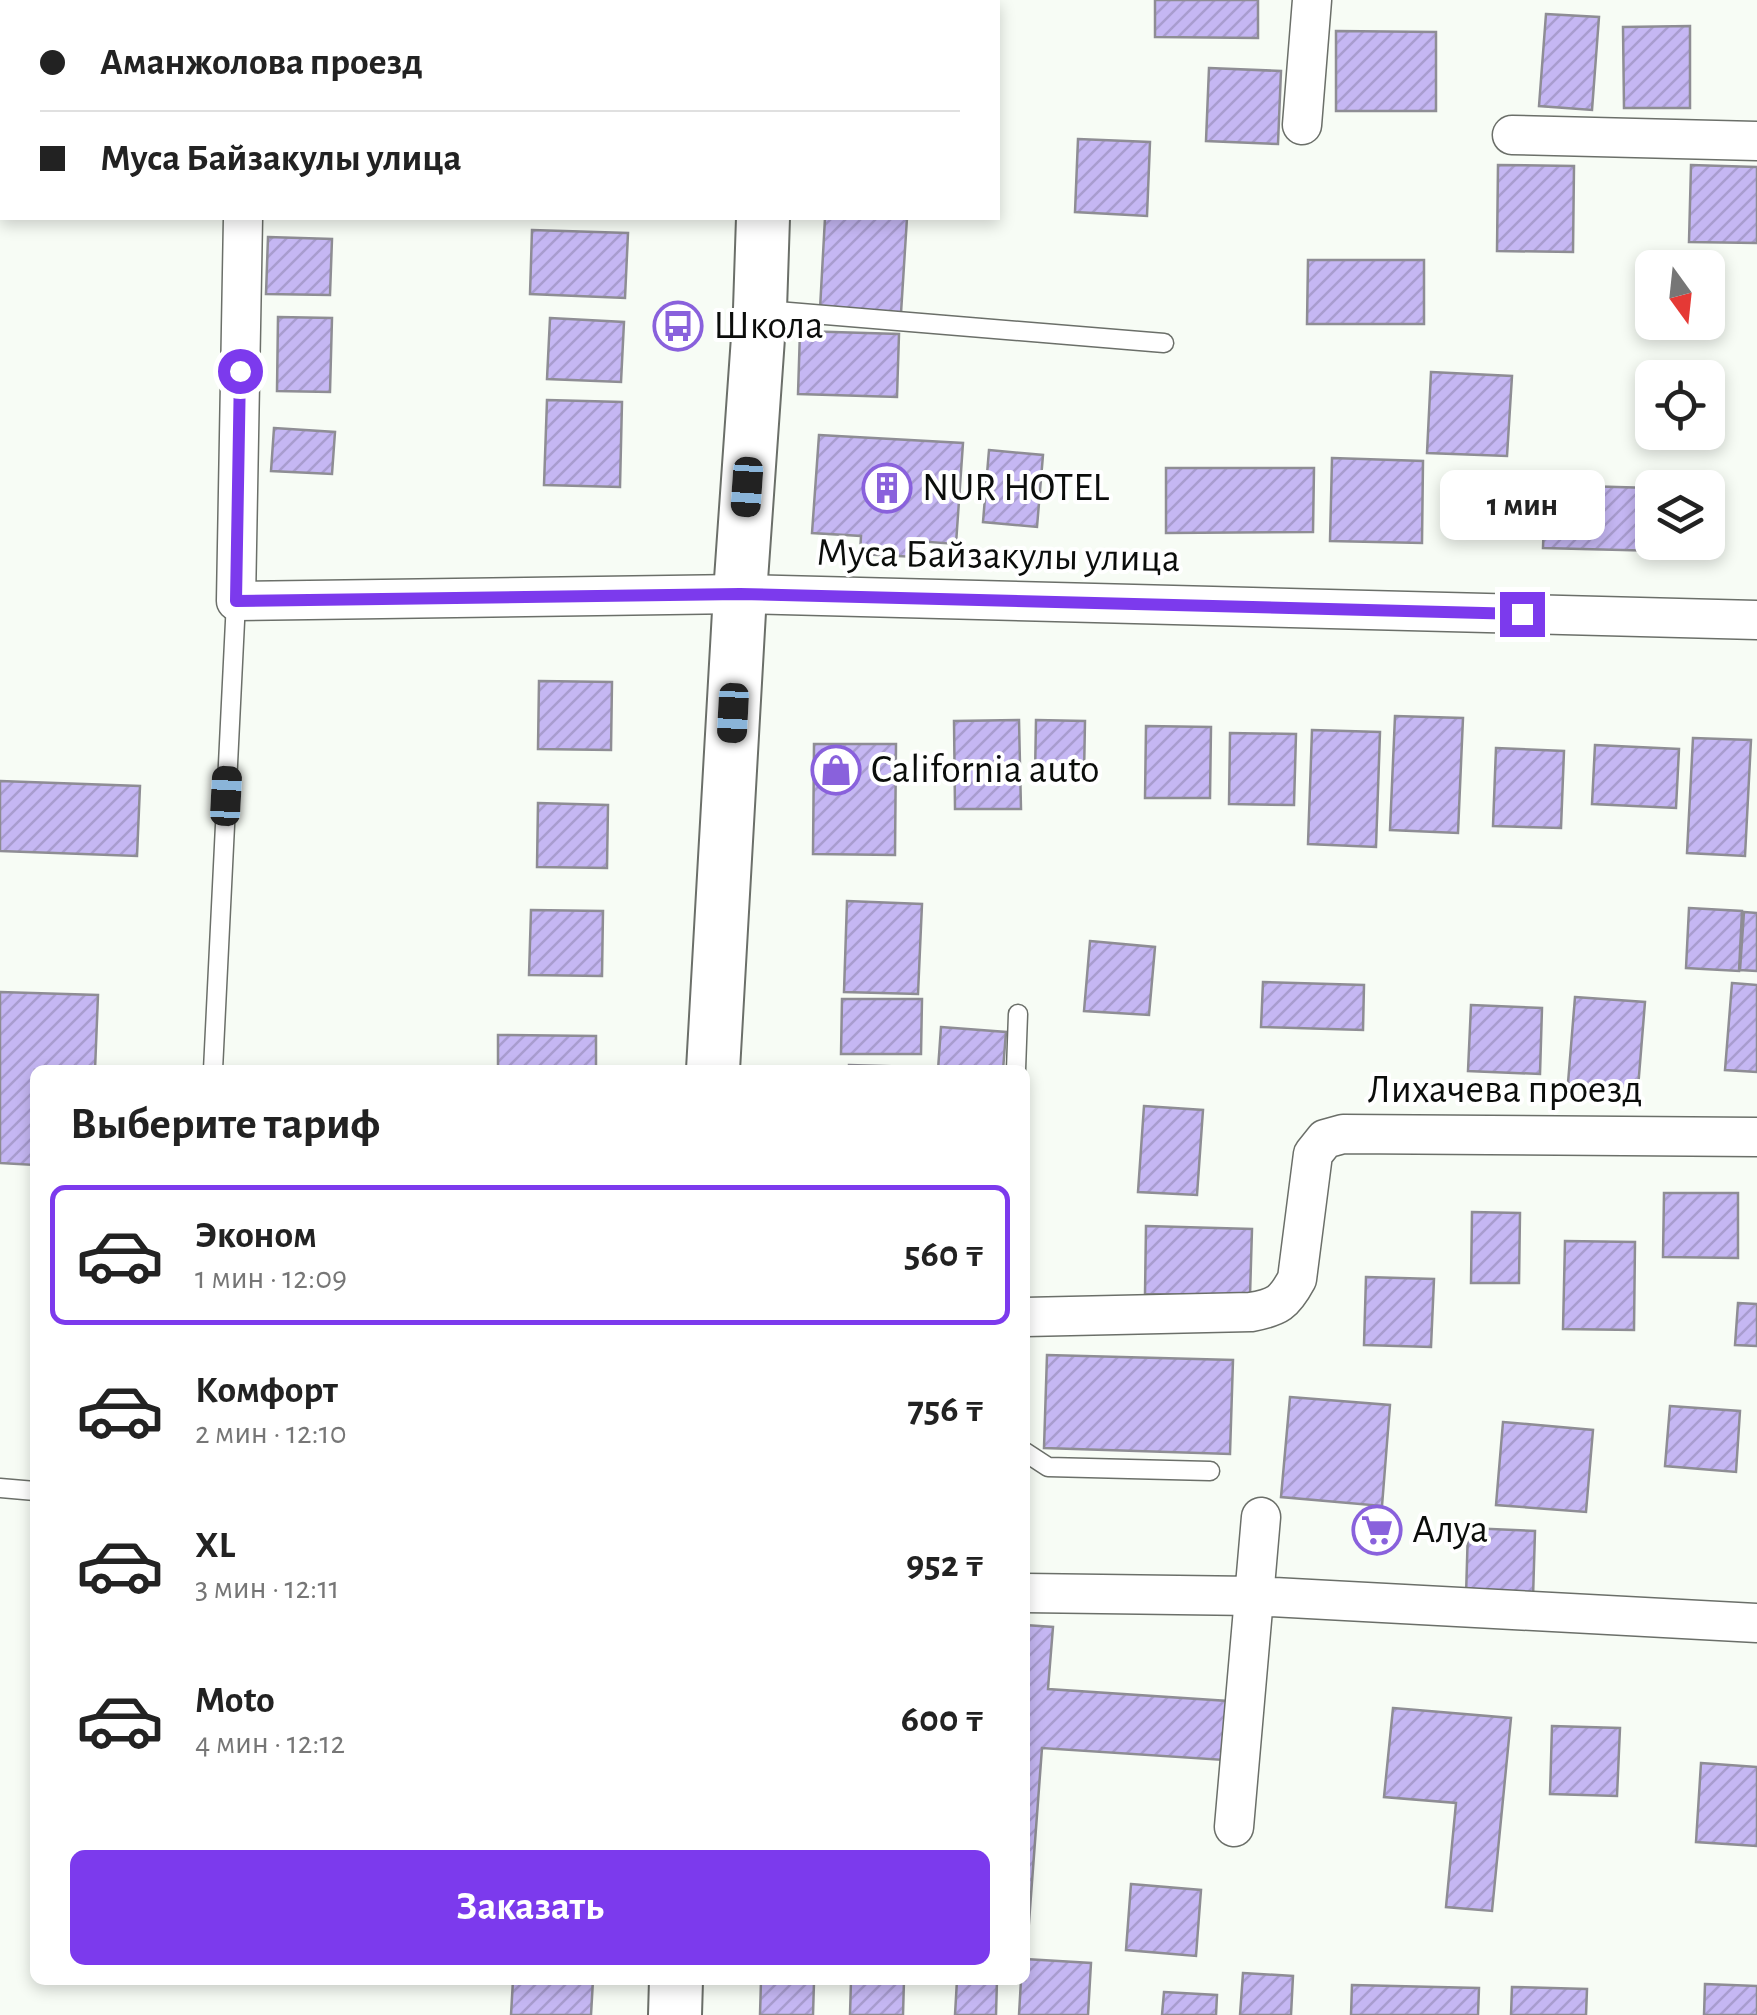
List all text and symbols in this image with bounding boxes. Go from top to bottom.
text: Аманжолова проезд [100,44,423,82]
text: Муса Байзакулы улица [100,140,462,178]
north arrow [1635,250,1725,340]
map controls [1635,250,1725,560]
bus stop icon: Школа [652,300,704,352]
place label: Школа [713,306,823,346]
route start [218,349,263,394]
button: locate [1635,360,1725,450]
car [730,456,764,518]
building icon: NUR HOTEL [861,462,913,514]
place label: NUR HOTEL [922,468,1110,508]
callout: 1 мин [1440,469,1604,539]
button: layers [1635,470,1725,560]
text: 1 мин [1487,489,1558,521]
street label: Муса Байзакулы улица [815,533,1181,579]
route end [1500,592,1545,637]
car [716,682,750,744]
shop icon: California auto [810,744,862,796]
place label: California auto [871,750,1100,790]
car [209,765,243,827]
street label: Лихачева проезд [1367,1070,1643,1110]
text: Выберите тариф [70,1102,380,1147]
icon: car [75,1210,165,1300]
text: Эконом [195,1217,317,1255]
text: 560 ₸ [904,1236,985,1274]
text: 1 мин · 12:09 [195,1262,347,1294]
icon: car [75,1365,165,1455]
text: Комфорт [195,1372,338,1410]
text: 756 ₸ [907,1391,985,1429]
text: 2 мин · 12:10 [195,1417,347,1449]
supermarket icon: Алуа [1351,1504,1403,1556]
place label: Алуа [1412,1510,1488,1550]
icon: car [75,1520,165,1610]
text: XL [195,1527,235,1565]
text: 952 ₸ [906,1546,985,1584]
text: 3 мин · 12:11 [195,1572,339,1604]
icon: car [75,1675,165,1765]
text: Moto [195,1682,275,1720]
text: 600 ₸ [901,1701,985,1739]
text: 4 мин · 12:12 [195,1727,345,1759]
button: Заказать [70,1850,990,1965]

